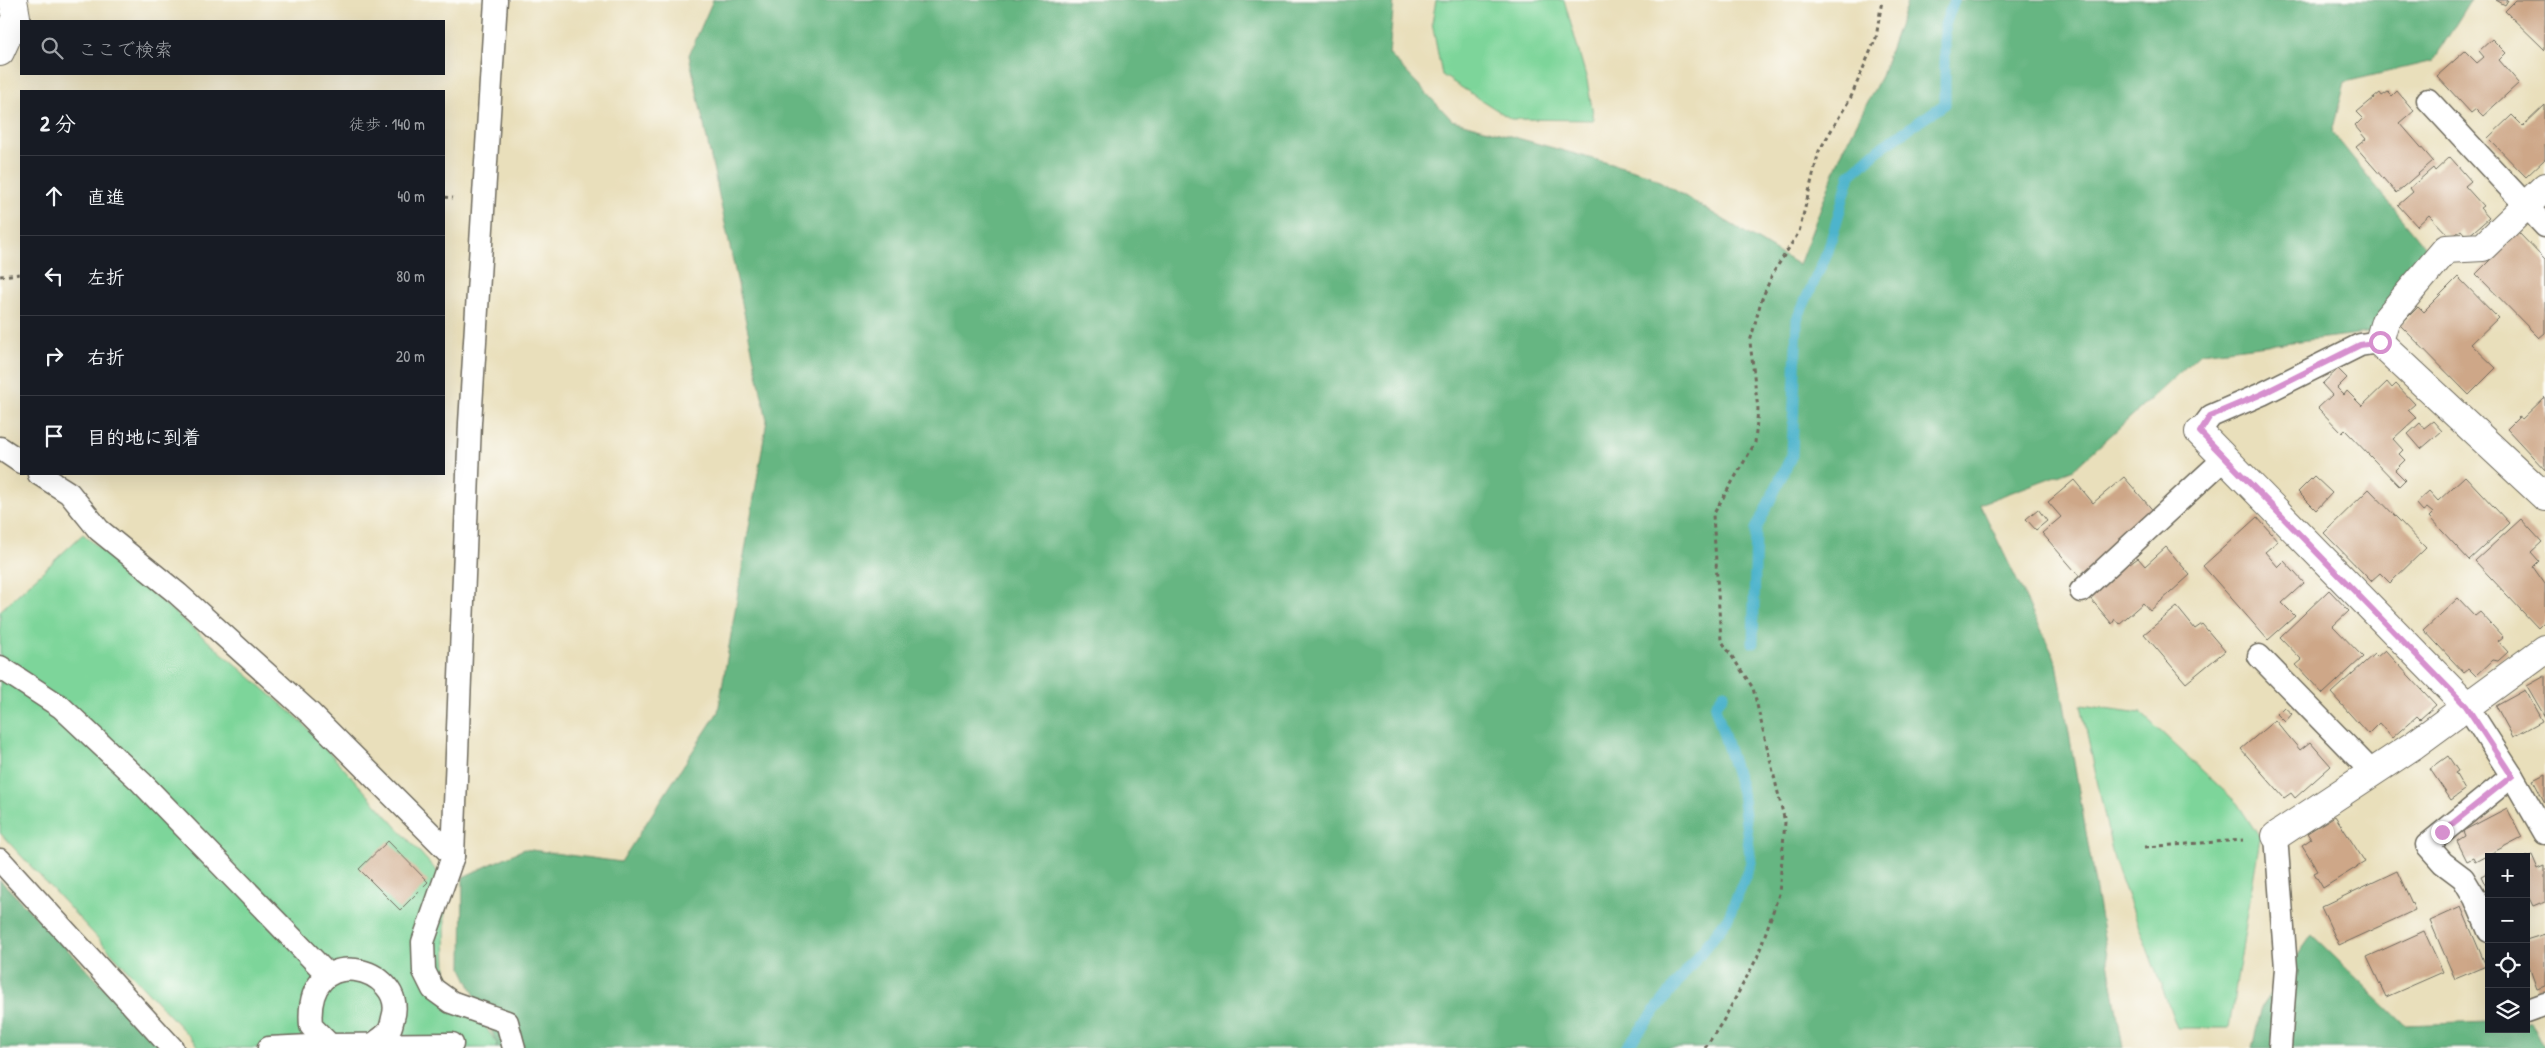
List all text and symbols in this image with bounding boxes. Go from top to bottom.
search box [20,20,445,75]
icon: search [38,34,66,62]
text: ここで検索 [78,36,173,62]
text: 2 分 [40,109,76,138]
text: 徒歩 · 140 m [349,113,425,135]
icon: ahead [40,182,68,210]
text: 直進 [87,184,125,210]
text: 40 m [397,185,425,207]
icon: left [40,262,68,290]
text: 左折 [87,264,125,290]
text: 80 m [396,265,425,287]
route start [2369,331,2392,354]
icon: right [40,342,68,370]
text: 右折 [87,344,125,370]
text: 20 m [396,345,425,367]
icon: arrive [40,422,68,450]
text: 目的地に到着 [87,424,201,450]
route end [2431,821,2454,844]
map controls [2485,853,2530,1033]
button: + [2485,853,2530,898]
button: − [2485,898,2530,943]
button: locate [2485,943,2530,988]
button: layers [2485,988,2530,1033]

